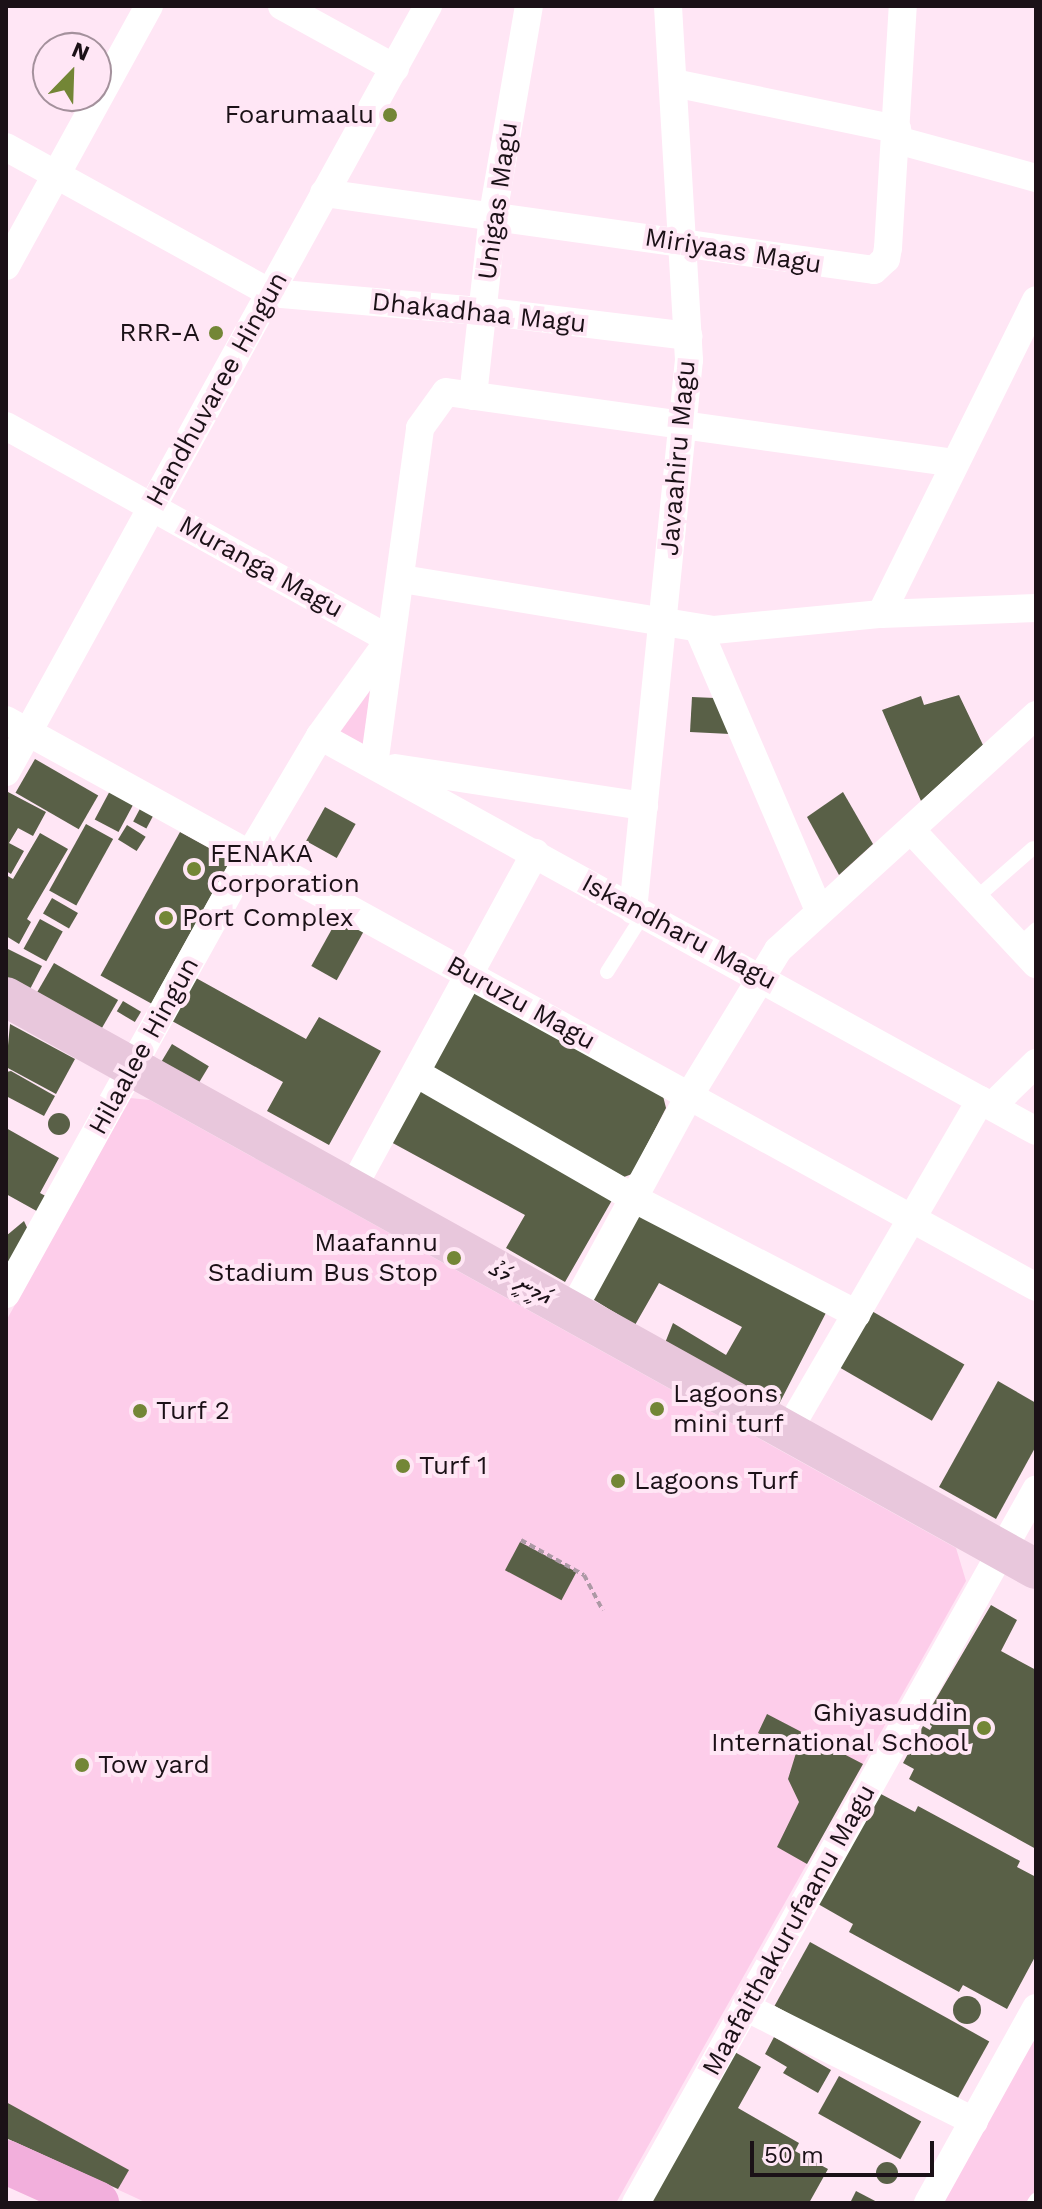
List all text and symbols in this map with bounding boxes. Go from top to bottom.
north arrow [32,32,112,112]
text: N [68,37,93,66]
place label: Foarumaalu [224,99,374,131]
marker: Foarumaalu [381,106,399,124]
street label: Unigas Magu [471,120,525,282]
street label: Miriyaas Magu [642,222,824,280]
street label: Handhuvaree Hingun [140,266,294,512]
street label: Dhakadhaa Magu [370,286,588,340]
place label: RRR-A [119,317,200,349]
marker: RRR-A [207,324,225,342]
street label: Javaahiru Magu [654,359,702,557]
street label: Muranga Magu [173,509,349,625]
place label: FENAKA Corporation [210,838,360,900]
marker: FENAKA Corporation [185,860,203,878]
street label: Iskandharu Magu [576,868,782,996]
place label: Port Complex [182,902,354,934]
marker: Port Complex [157,909,175,927]
street label: Buruzu Magu [441,949,601,1057]
street label: Hilaalee Hingun [82,952,206,1140]
place label: Maafannu Stadium Bus Stop [208,1227,438,1288]
marker: Maafannu Stadium Bus Stop [445,1249,463,1267]
street label: އަމީނީ މަގު [484,1253,558,1313]
place label: Lagoons mini turf [673,1378,784,1440]
place label: Turf 2 [156,1395,231,1427]
marker: Lagoons mini turf [648,1400,666,1418]
marker: Turf 2 [131,1402,149,1420]
place label: Turf 1 [419,1450,489,1482]
marker: Turf 1 [394,1457,412,1475]
place label: Lagoons Turf [634,1465,799,1497]
marker: Lagoons Turf [609,1472,627,1490]
place label: Ghiyasuddin International School [710,1697,968,1758]
marker: Ghiyasuddin International School [975,1719,993,1737]
place label: Tow yard [98,1749,211,1781]
marker: Tow yard [73,1756,91,1774]
street label: Maafaithakurufaanu Magu [696,1779,882,2081]
scale bar [754,2125,938,2175]
text: 50 m [764,2141,824,2169]

